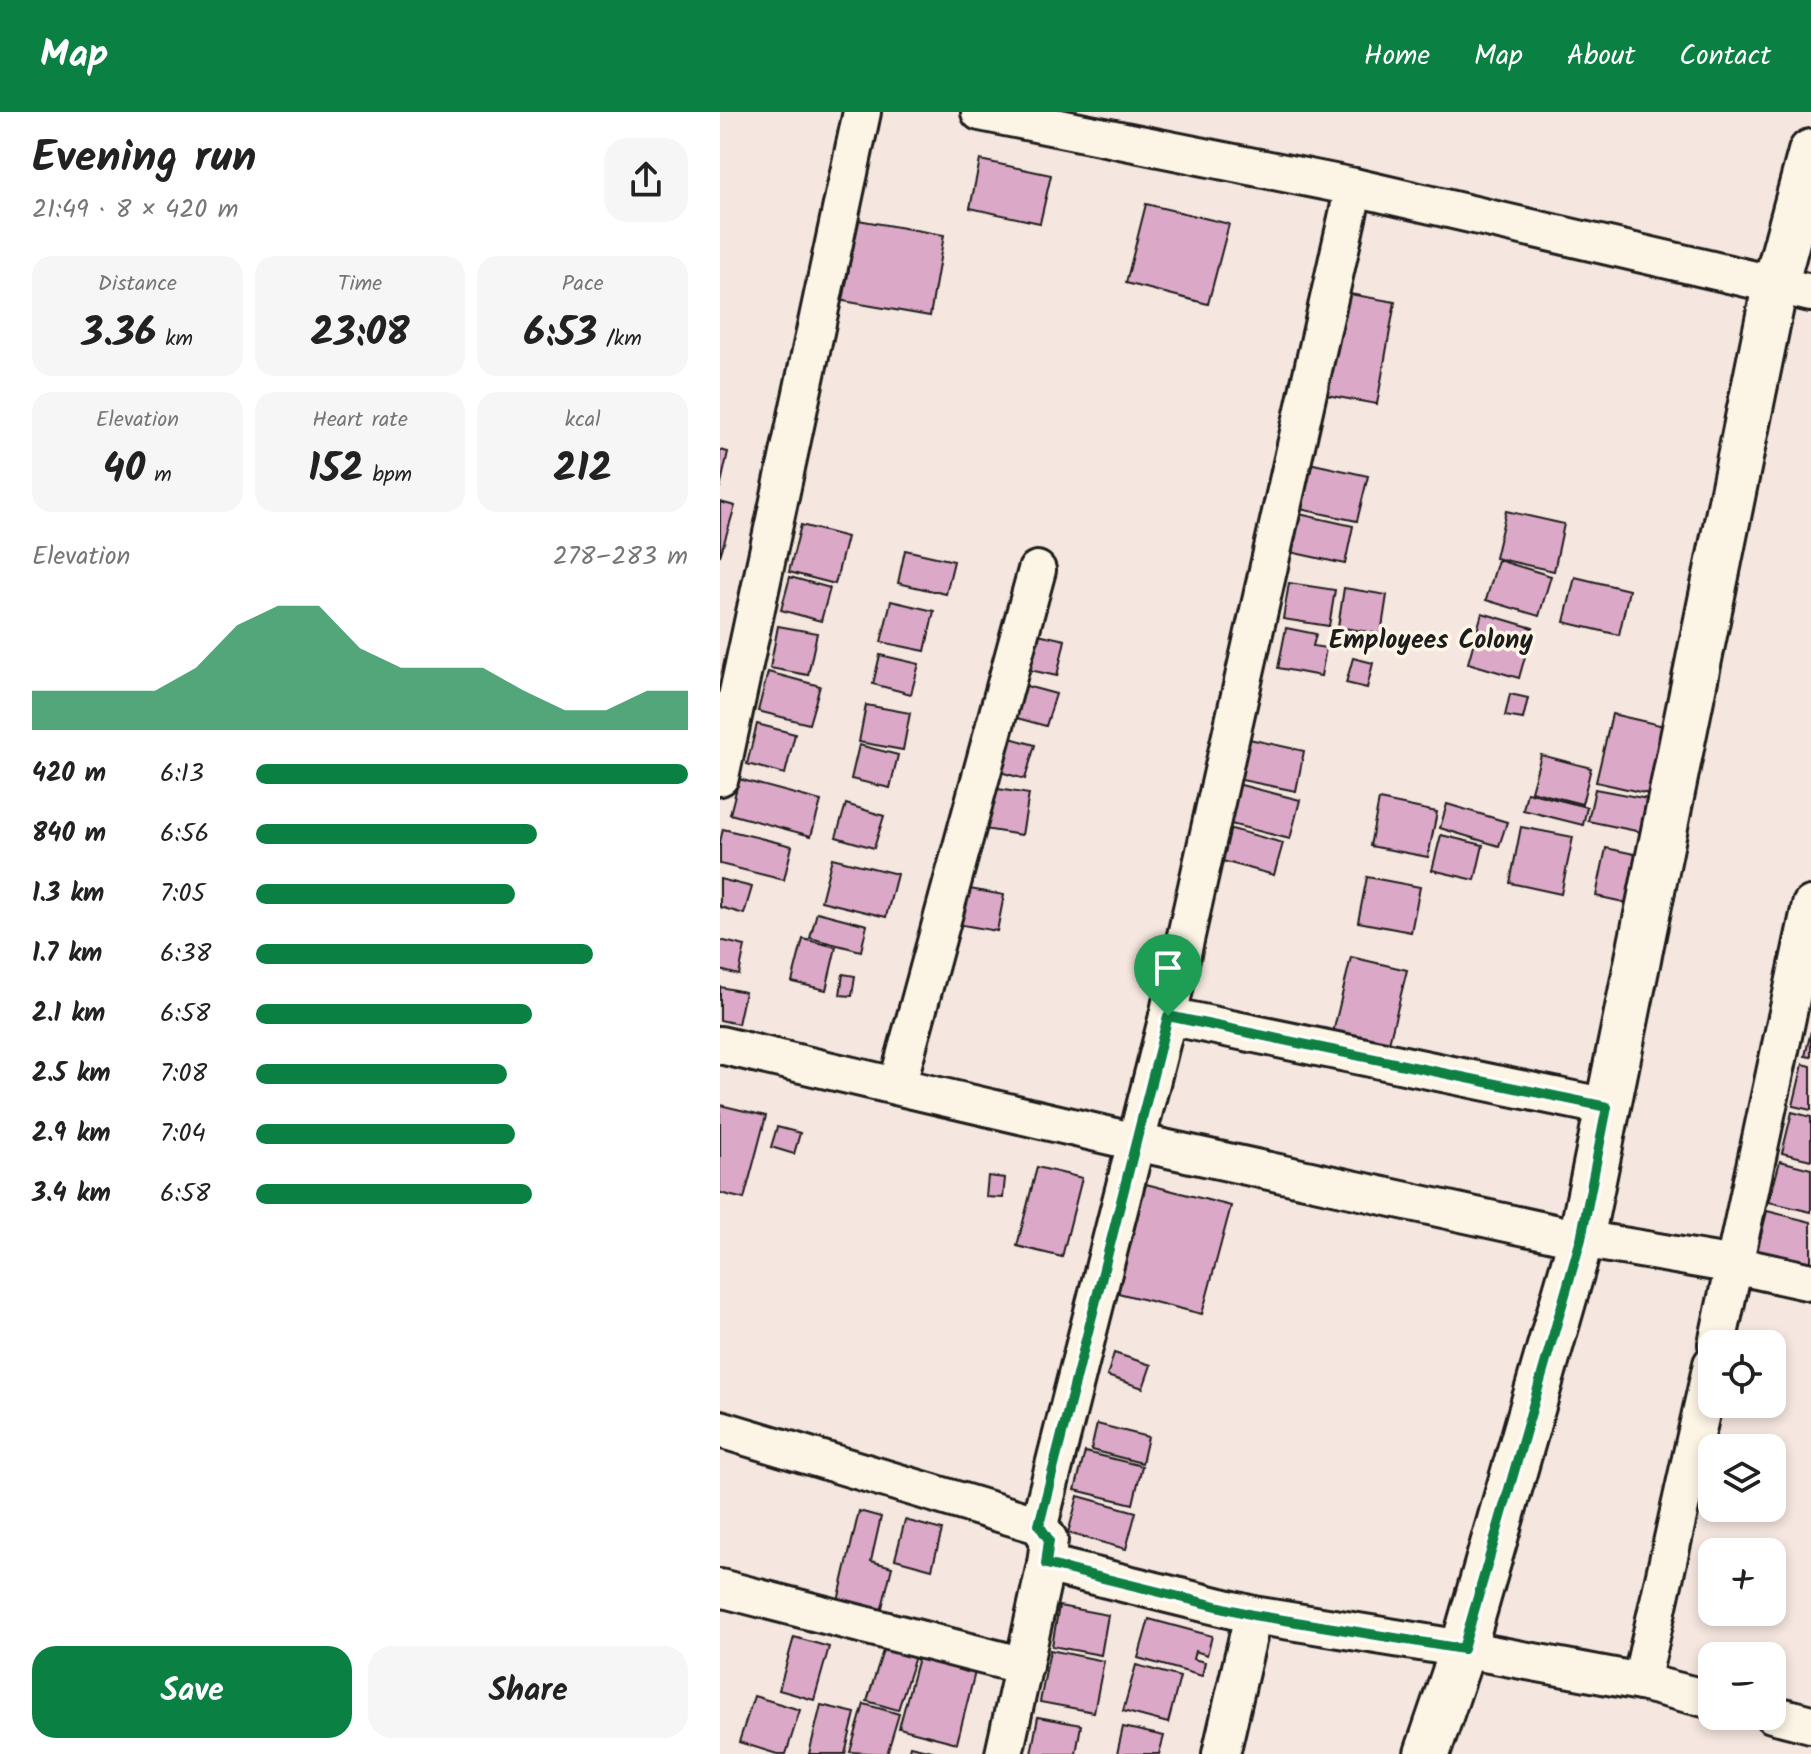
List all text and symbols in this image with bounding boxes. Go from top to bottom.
text: Map [40,26,109,86]
text: Home [1364,34,1430,79]
text: Map [1474,34,1523,79]
text: About [1567,34,1635,79]
text: Contact [1679,34,1771,79]
text: Evening run [32,124,256,194]
button: share [604,138,688,222]
text: 21:49 · 8 × 420 m [32,189,238,231]
text: Distance [98,267,177,302]
text: Time [338,267,382,302]
text: Pace [562,267,604,302]
text: 3.36 [82,302,156,366]
text: 23:08 [310,302,410,366]
text: 6:53 [524,302,597,366]
text: km [156,322,193,357]
text: /km [597,322,642,357]
text: Elevation [96,403,179,438]
text: Heart rate [312,403,408,438]
text: kcal [565,403,601,438]
text: 40 [103,438,145,502]
text: 152 [308,438,364,502]
text: 212 [553,438,612,502]
text: m [145,458,172,493]
text: bpm [364,458,412,493]
text: Elevation [32,536,130,578]
text: 278–283 m [553,536,688,578]
district label: Employees Colony [1329,620,1533,662]
text: 420 m [32,753,106,795]
text: 6:13 [160,753,204,795]
text: 840 m [32,813,106,855]
text: 6:56 [160,813,209,855]
text: 1.3 km [32,873,104,915]
text: 7:05 [160,873,205,915]
text: 1.7 km [32,933,102,975]
text: 6:38 [160,933,211,975]
pin [1134,934,1202,1016]
icon: arrive [1146,946,1190,990]
text: 2.1 km [32,993,105,1035]
text: 6:58 [160,993,210,1035]
text: 2.5 km [32,1053,111,1095]
text: 7:08 [160,1053,207,1095]
text: 2.9 km [32,1113,111,1155]
text: 7:04 [160,1113,206,1155]
text: 3.4 km [32,1173,111,1215]
text: 6:58 [160,1173,210,1215]
map controls [1698,1330,1786,1730]
button: locate [1698,1330,1786,1418]
button: layers [1698,1434,1786,1522]
button: + [1698,1538,1786,1626]
button: − [1698,1642,1786,1730]
button: Save [32,1646,352,1738]
button: Share [368,1646,688,1738]

